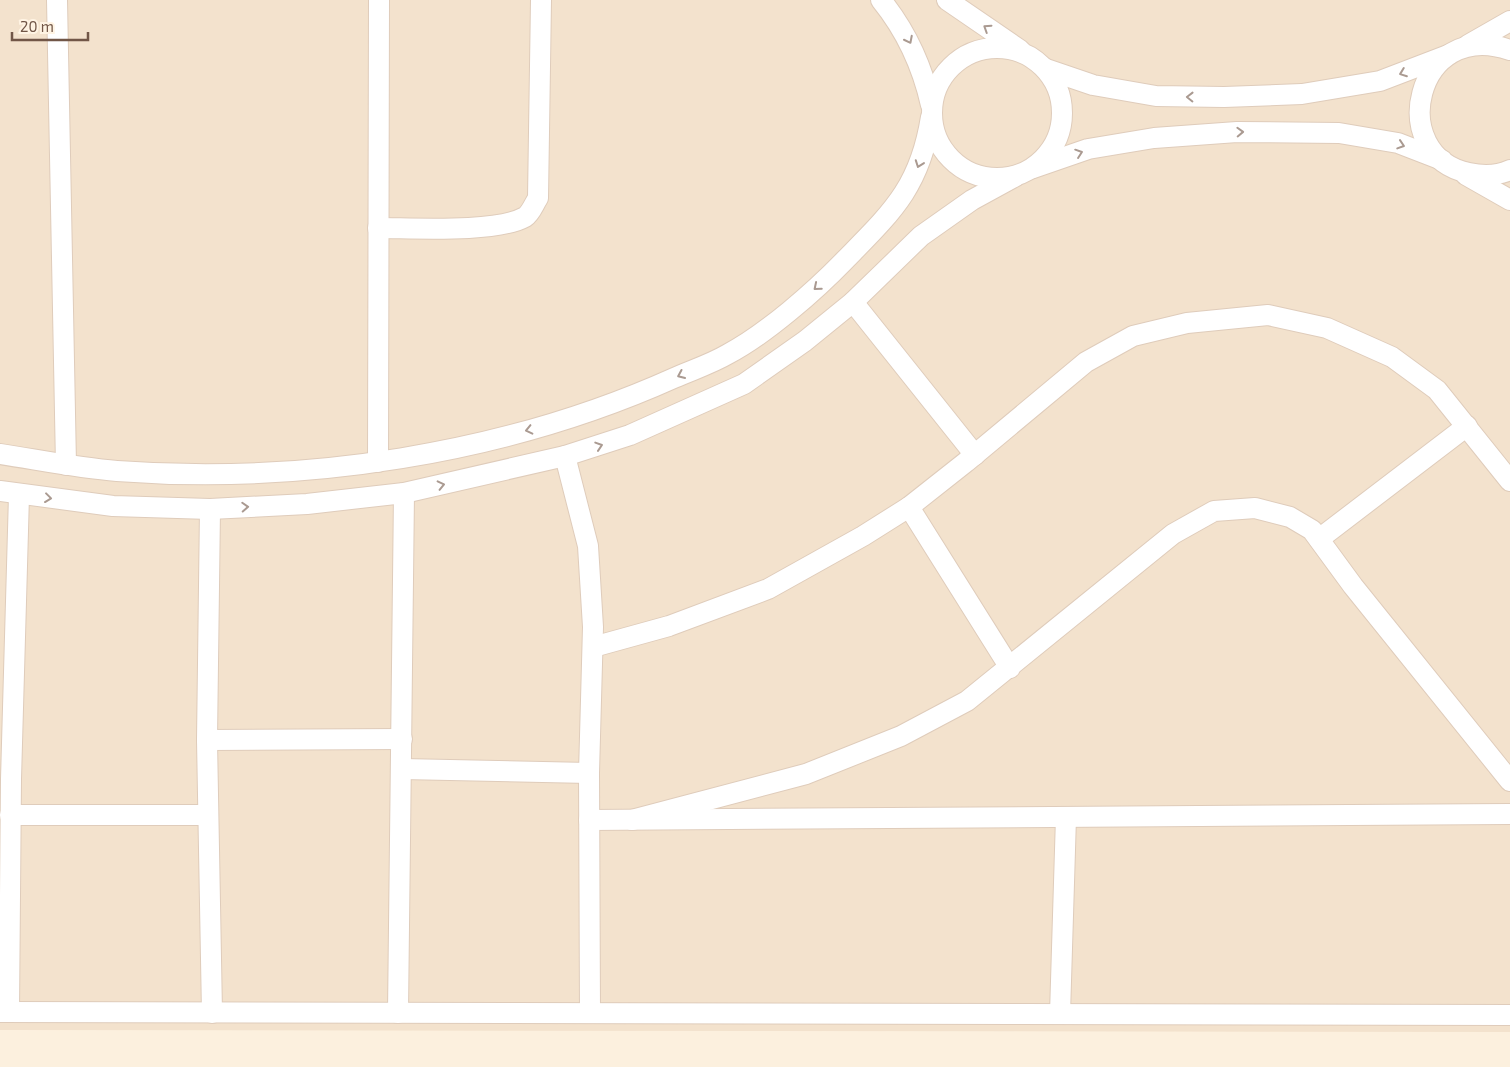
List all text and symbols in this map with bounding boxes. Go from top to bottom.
scale bar [12,10,89,42]
text: 20 m [20,17,54,35]
one-way arrow [984,25,993,34]
one-way arrow [903,35,913,44]
one-way arrow [1399,67,1407,77]
one-way arrow [1186,92,1194,102]
one-way arrow [1236,127,1244,137]
one-way arrow [1396,139,1405,149]
one-way arrow [1074,148,1083,158]
one-way arrow [915,159,925,167]
one-way arrow [813,282,822,291]
one-way arrow [677,369,686,380]
one-way arrow [524,424,533,435]
one-way arrow [594,441,602,451]
one-way arrow [437,480,446,491]
one-way arrow [45,492,53,503]
one-way arrow [241,502,249,513]

